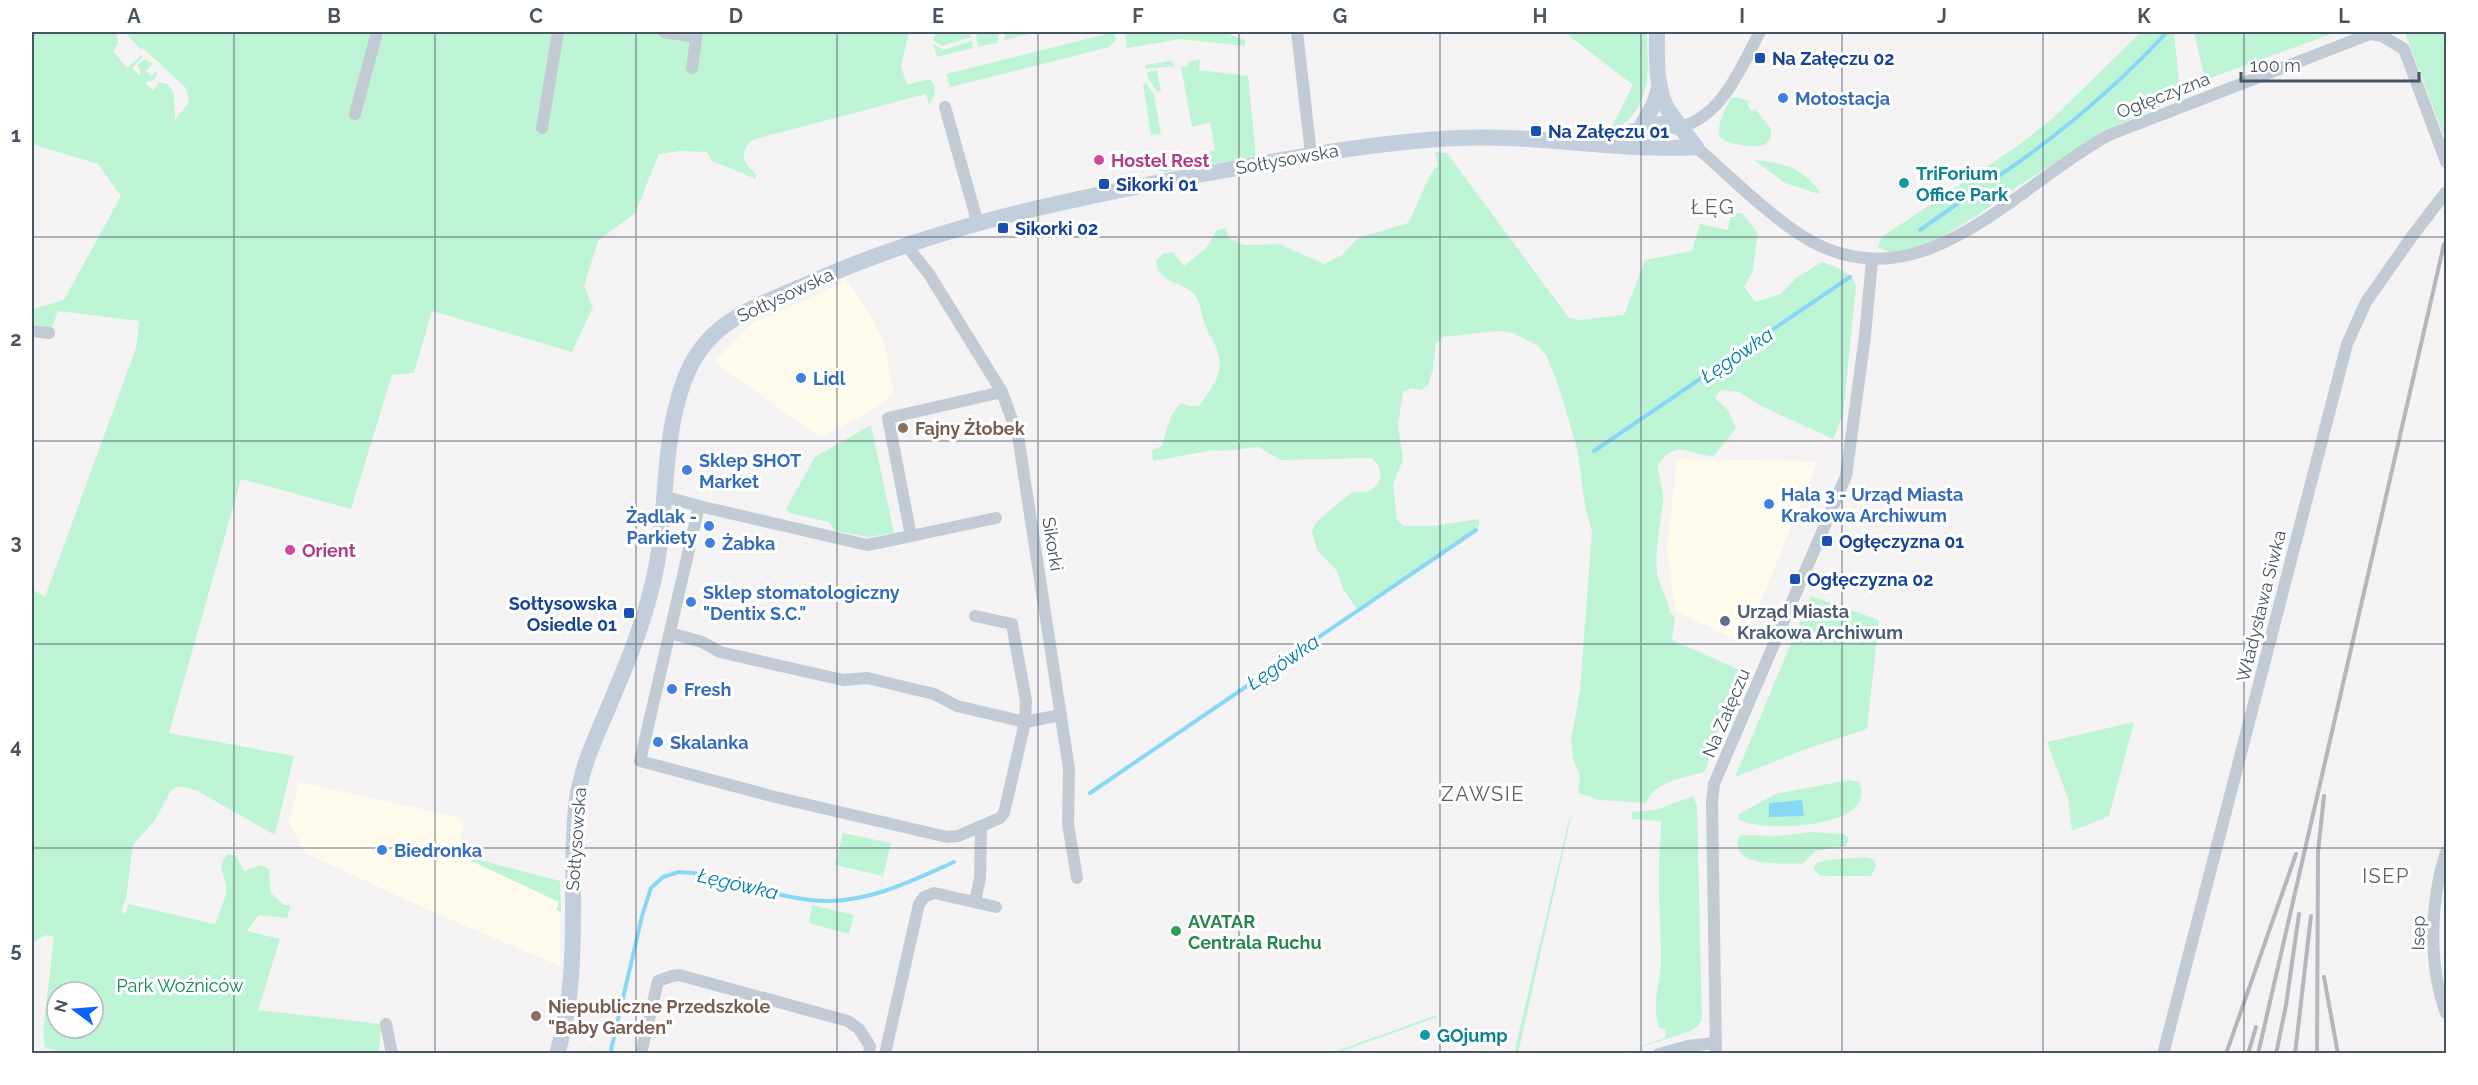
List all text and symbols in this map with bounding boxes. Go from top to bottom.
text: A [127,4,141,28]
text: B [327,4,341,28]
text: C [529,4,543,28]
text: D [729,4,743,28]
text: E [932,4,944,28]
text: F [1132,4,1144,28]
text: G [1333,4,1347,28]
text: H [1533,4,1547,28]
text: I [1739,4,1745,28]
text: J [1937,4,1947,28]
text: K [2137,4,2151,28]
text: L [2338,4,2350,28]
scale bar [2241,45,2420,83]
place label: Na Załęczu 02 [1772,48,1895,69]
marker: Na Załęczu 02 [1753,51,1767,65]
text: 100 m [2250,55,2301,76]
street label: Ogłęczyzna [2113,68,2213,122]
place label: Motostacja [1795,88,1890,109]
marker: Motostacja [1776,91,1790,105]
place label: Na Załęczu 01 [1548,121,1669,142]
text: 1 [11,123,21,147]
marker: Na Załęczu 01 [1529,124,1543,138]
street label: Sołtysowska [1234,140,1340,178]
place label: Hostel Rest [1111,150,1209,171]
marker: Hostel Rest [1092,153,1106,167]
place label: TriForium Office Park [1916,163,2009,205]
place label: Sikorki 01 [1116,174,1198,195]
marker: TriForium Office Park [1897,176,1911,190]
marker: Sikorki 01 [1097,177,1111,191]
district label: ŁĘG [1691,194,1735,219]
place label: Sikorki 02 [1015,218,1098,239]
marker: Sikorki 02 [996,221,1010,235]
street label: Sołtysowska [733,264,837,326]
water label: Łęgówka [1696,322,1778,388]
text: 2 [10,327,22,351]
place label: Lidl [813,368,846,389]
marker: Lidl [794,371,808,385]
place label: Fajny Żłobek [915,418,1026,439]
marker: Fajny Żłobek [896,421,910,435]
place label: Sklep SHOT Market [699,450,801,492]
marker: Sklep SHOT Market [680,463,694,477]
place label: Hala 3 - Urząd Miasta Krakowa Archiwum [1781,484,1963,526]
marker: Hala 3 - Urząd Miasta Krakowa Archiwum [1762,497,1776,511]
place label: Żądlak - Parkiety [626,506,697,548]
street label: Sikorki [1038,515,1068,573]
marker: Żądlak - Parkiety [702,519,716,533]
street label: Władysława Siwka [2232,528,2290,684]
text: 3 [10,530,22,554]
place label: Ogłęczyzna 01 [1839,531,1964,552]
place label: Żabka [722,533,775,554]
marker: Ogłęczyzna 01 [1820,534,1834,548]
marker: Żabka [703,536,717,550]
place label: Orient [302,540,356,561]
marker: Orient [283,543,297,557]
place label: Ogłęczyzna 02 [1807,569,1934,590]
marker: Ogłęczyzna 02 [1788,572,1802,586]
place label: Sklep stomatologiczny "Dentix S.C." [703,582,900,624]
place label: Sołtysowska Osiedle 01 [509,593,617,635]
marker: Sklep stomatologiczny "Dentix S.C." [684,595,698,609]
place label: Urząd Miasta Krakowa Archiwum [1737,601,1903,643]
marker: Sołtysowska Osiedle 01 [622,606,636,620]
marker: Urząd Miasta Krakowa Archiwum [1718,614,1732,628]
water label: Łęgówka [1242,629,1324,695]
street label: Na Załęczu [1698,665,1754,761]
place label: Fresh [684,679,731,700]
marker: Fresh [665,682,679,696]
place label: Skalanka [670,732,748,753]
text: 4 [10,734,22,758]
marker: Skalanka [651,735,665,749]
district label: ZAWSIE [1441,782,1525,806]
street label: Sołtysowska [562,786,590,892]
place label: Biedronka [394,840,482,861]
marker: Biedronka [375,843,389,857]
water label: Łęgówka [695,863,781,905]
district label: ISEP [2362,864,2410,888]
place label: AVATAR Centrala Ruchu [1188,911,1322,953]
street label: Isep [2407,915,2429,951]
marker: AVATAR Centrala Ruchu [1169,924,1183,938]
text: 5 [10,938,22,962]
park label: Park Woźniców [117,975,244,996]
north arrow [45,980,105,1040]
place label: Niepubliczne Przedszkole "Baby Garden" [548,996,771,1038]
text: N [50,998,72,1014]
marker: Niepubliczne Przedszkole "Baby Garden" [529,1009,543,1023]
place label: GOjump [1437,1025,1508,1046]
marker: GOjump [1418,1028,1432,1042]

